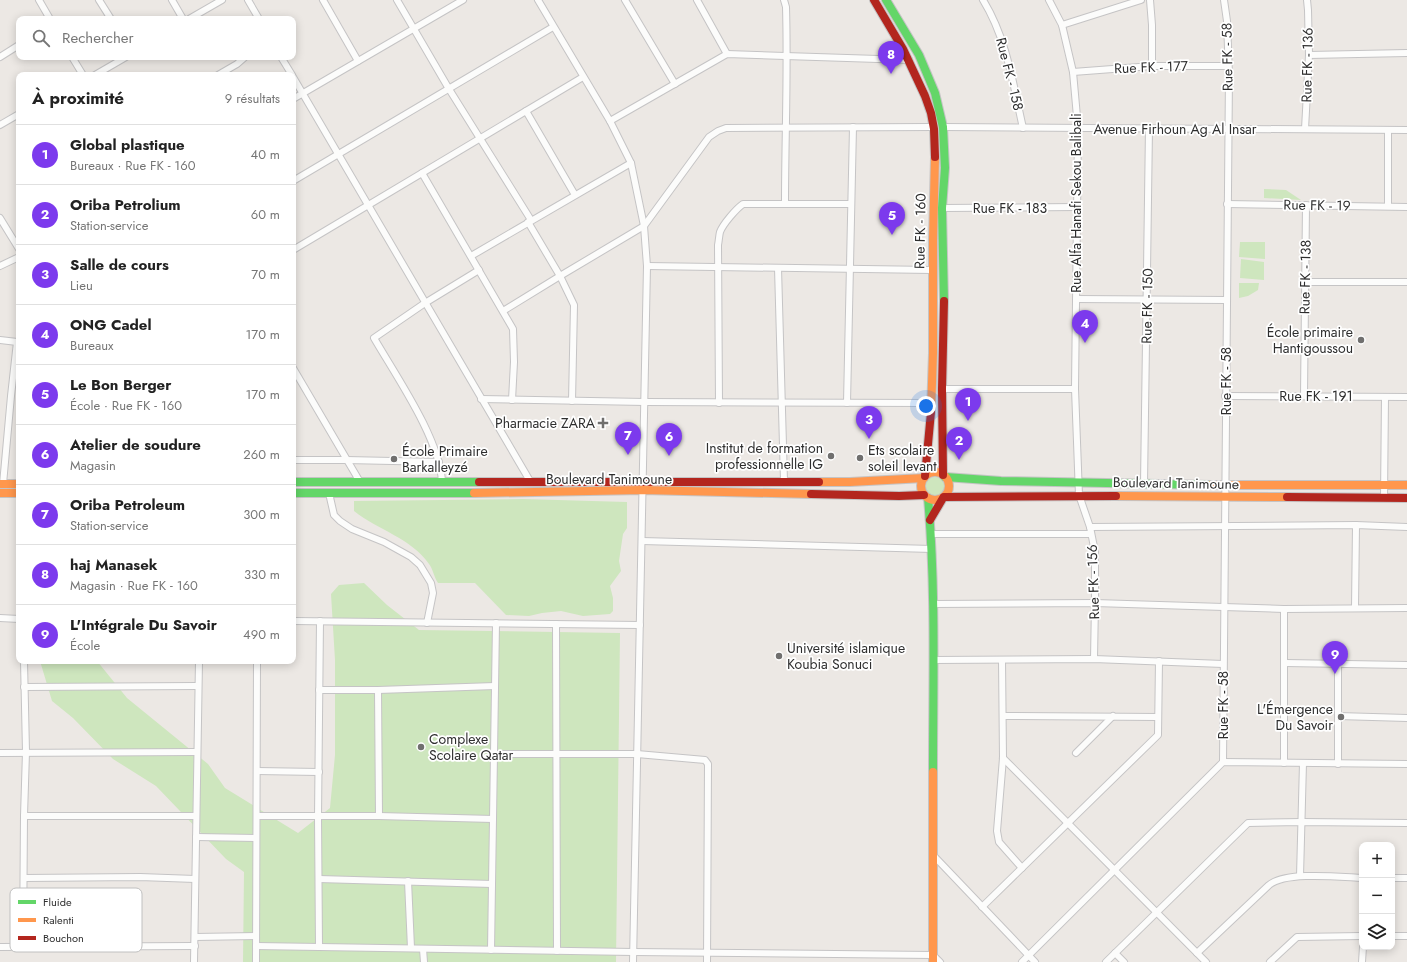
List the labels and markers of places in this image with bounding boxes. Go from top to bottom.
pin: 8 [878,41,904,74]
pin: 5 [879,202,905,235]
pin: 4 [1072,310,1098,343]
place label: École primaire Hantigoussou [1267,322,1353,358]
marker: École primaire Hantigoussou [1356,335,1366,345]
pin: 1 [955,388,981,421]
pin: 3 [856,406,882,439]
place label: Pharmacie ZARA [495,413,596,433]
marker: Pharmacie ZARA [598,418,608,428]
pin: 7 [615,422,641,455]
pin: 6 [656,423,682,456]
pin: 2 [946,427,972,460]
place label: Institut de formation professionnelle IG [706,438,823,474]
place label: Ets scolaire soleil levant [868,440,937,476]
place label: École Primaire Barkalleyzé [402,441,488,477]
marker: Institut de formation professionnelle IG [826,451,836,461]
marker: Ets scolaire soleil levant [855,453,865,463]
marker: École Primaire Barkalleyzé [389,454,399,464]
place label: Université islamique Koubia Sonuci [787,638,905,674]
pin: 9 [1322,641,1348,674]
marker: Université islamique Koubia Sonuci [774,651,784,661]
place label: L'Émergence Du Savoir [1257,699,1333,735]
marker: L'Émergence Du Savoir [1336,712,1346,722]
place label: Complexe Scolaire Qatar [429,729,513,765]
marker: Complexe Scolaire Qatar [416,742,426,752]

